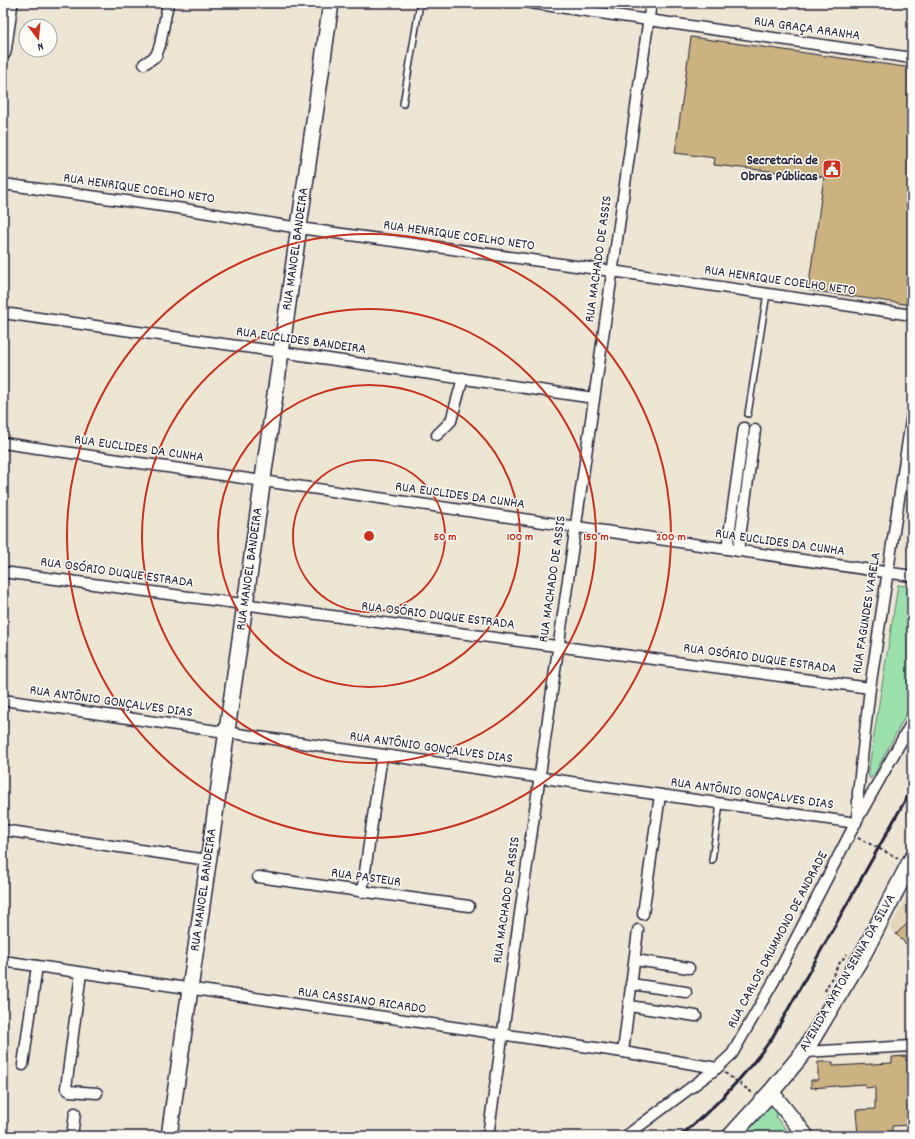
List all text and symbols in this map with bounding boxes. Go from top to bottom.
street label: RUA GRAÇA ARANHA [753,12,862,46]
north arrow [18,18,58,58]
text: N [35,37,45,54]
place label: Secretaria de Obras Públicas [741,151,818,187]
public building icon: Secretaria de Obras Públicas [821,158,843,180]
street label: RUA HENRIQUE COELHO NETO [62,168,216,210]
street label: RUA MANOEL BANDEIRA [277,186,315,312]
street label: RUA MACHADO DE ASSIS [580,194,618,324]
street label: RUA HENRIQUE COELHO NETO [382,215,536,257]
street label: RUA HENRIQUE COELHO NETO [703,260,857,302]
street label: RUA EUCLIDES BANDEIRA [235,322,368,360]
street label: RUA EUCLIDES DA CUNHA [73,430,206,468]
street label: RUA EUCLIDES DA CUNHA [394,477,527,515]
street label: RUA MANOEL BANDEIRA [231,506,269,632]
street label: RUA MACHADO DE ASSIS [534,514,572,644]
street label: RUA EUCLIDES DA CUNHA [714,524,847,562]
centre of rings [362,529,376,543]
text: 50 m [433,529,457,546]
text: 100 m [507,529,533,546]
text: 150 m [583,529,609,546]
text: 200 m [656,529,686,546]
street label: RUA FAGUNDES VARELA [848,550,887,675]
street label: RUA OSÓRIO DUQUE ESTRADA [39,552,195,594]
street label: RUA OSÓRIO DUQUE ESTRADA [360,597,516,635]
street label: RUA OSÓRIO DUQUE ESTRADA [682,638,838,680]
street label: RUA ANTÔNIO GONÇALVES DIAS [28,681,194,723]
street label: RUA ANTÔNIO GONÇALVES DIAS [348,727,514,769]
street label: RUA ANTÔNIO GONÇALVES DIAS [669,773,835,815]
street label: RUA MANOEL BANDEIRA [185,827,223,953]
street label: RUA MACHADO DE ASSIS [488,835,526,965]
street label: RUA CARLOS DRUMMOND DE ANDRADE [723,847,834,1032]
street label: RUA PASTEUR [330,863,402,893]
street label: AVENIDA AYRTON SENNA DA SILVA [795,890,902,1056]
street label: RUA CASSIANO RICARDO [297,982,427,1020]

